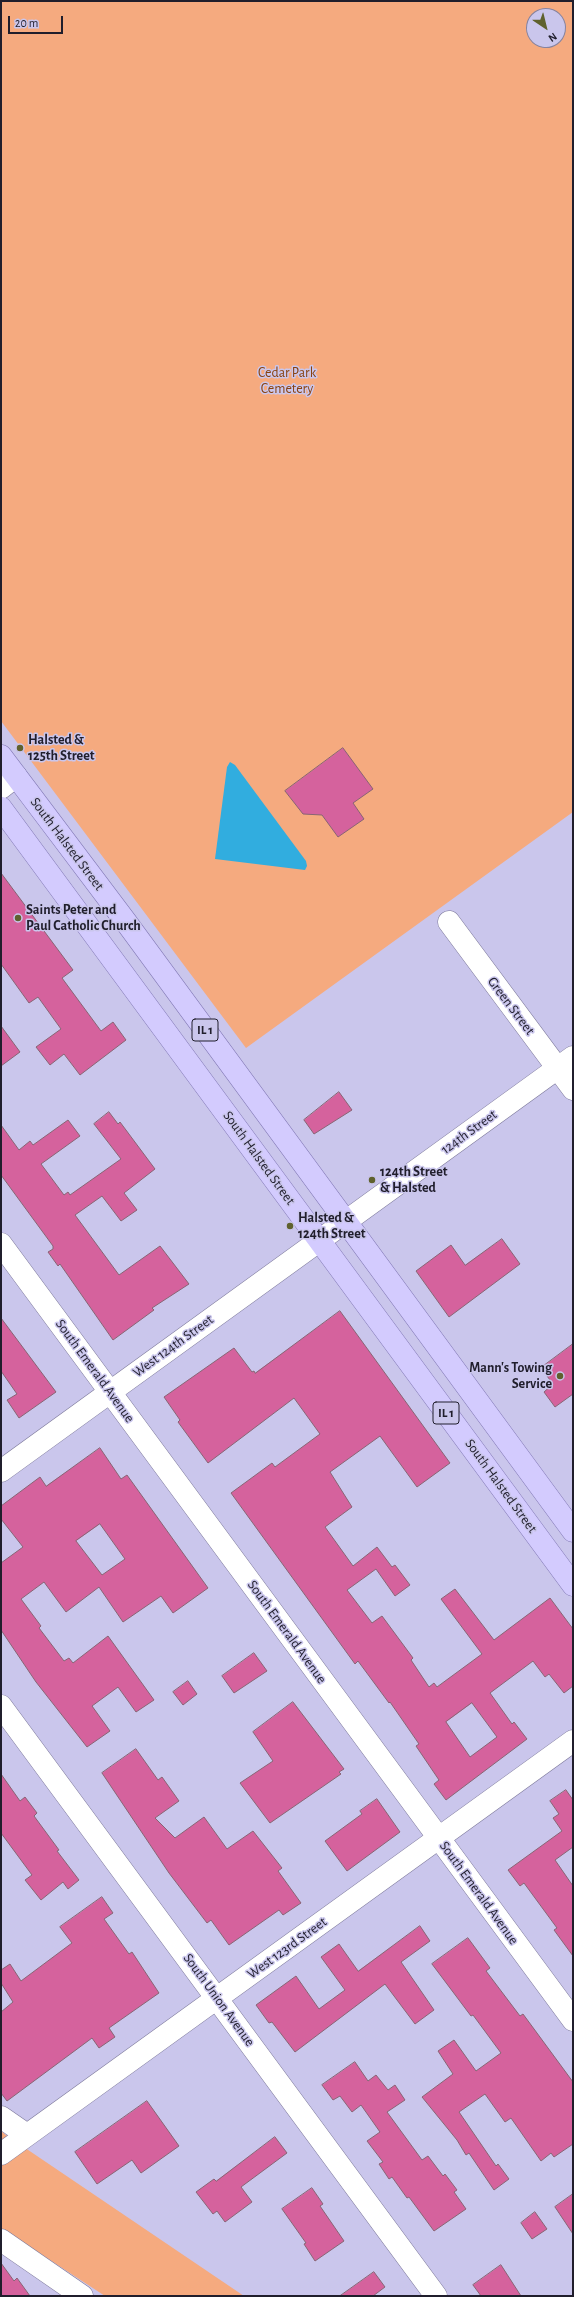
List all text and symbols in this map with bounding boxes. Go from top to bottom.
scale bar [10,8,65,34]
north arrow [526,8,566,48]
text: 20 m [15,17,38,29]
text: N [546,31,559,44]
park label: Cedar Park Cemetery [258,365,316,398]
place label: Halsted & 125th Street [28,732,95,764]
marker: Halsted & 125th Street [15,743,25,753]
street label: South Halsted Street [27,794,107,894]
place label: Saints Peter and Paul Catholic Church [26,902,141,934]
marker: Saints Peter and Paul Catholic Church [13,913,23,923]
street label: Green Street [484,974,538,1038]
road number: IL 1 [192,1019,218,1041]
street label: 124th Street [438,1106,500,1158]
street label: South Halsted Street [219,1108,299,1208]
place label: 124th Street & Halsted [380,1164,448,1196]
marker: 124th Street & Halsted [367,1175,377,1185]
place label: Halsted & 124th Street [298,1210,366,1242]
marker: Halsted & 124th Street [285,1221,295,1231]
street label: West 124th Street [130,1311,216,1381]
street label: South Emerald Avenue [52,1316,138,1426]
place label: Mann's Towing Service [469,1360,552,1392]
marker: Mann's Towing Service [555,1371,565,1381]
road number: IL 1 [433,1402,459,1424]
street label: South Halsted Street [461,1436,541,1536]
street label: South Emerald Avenue [244,1577,330,1687]
street label: South Emerald Avenue [436,1838,522,1948]
street label: West 123rd Street [244,1913,330,1983]
street label: South Union Avenue [180,1950,258,2050]

